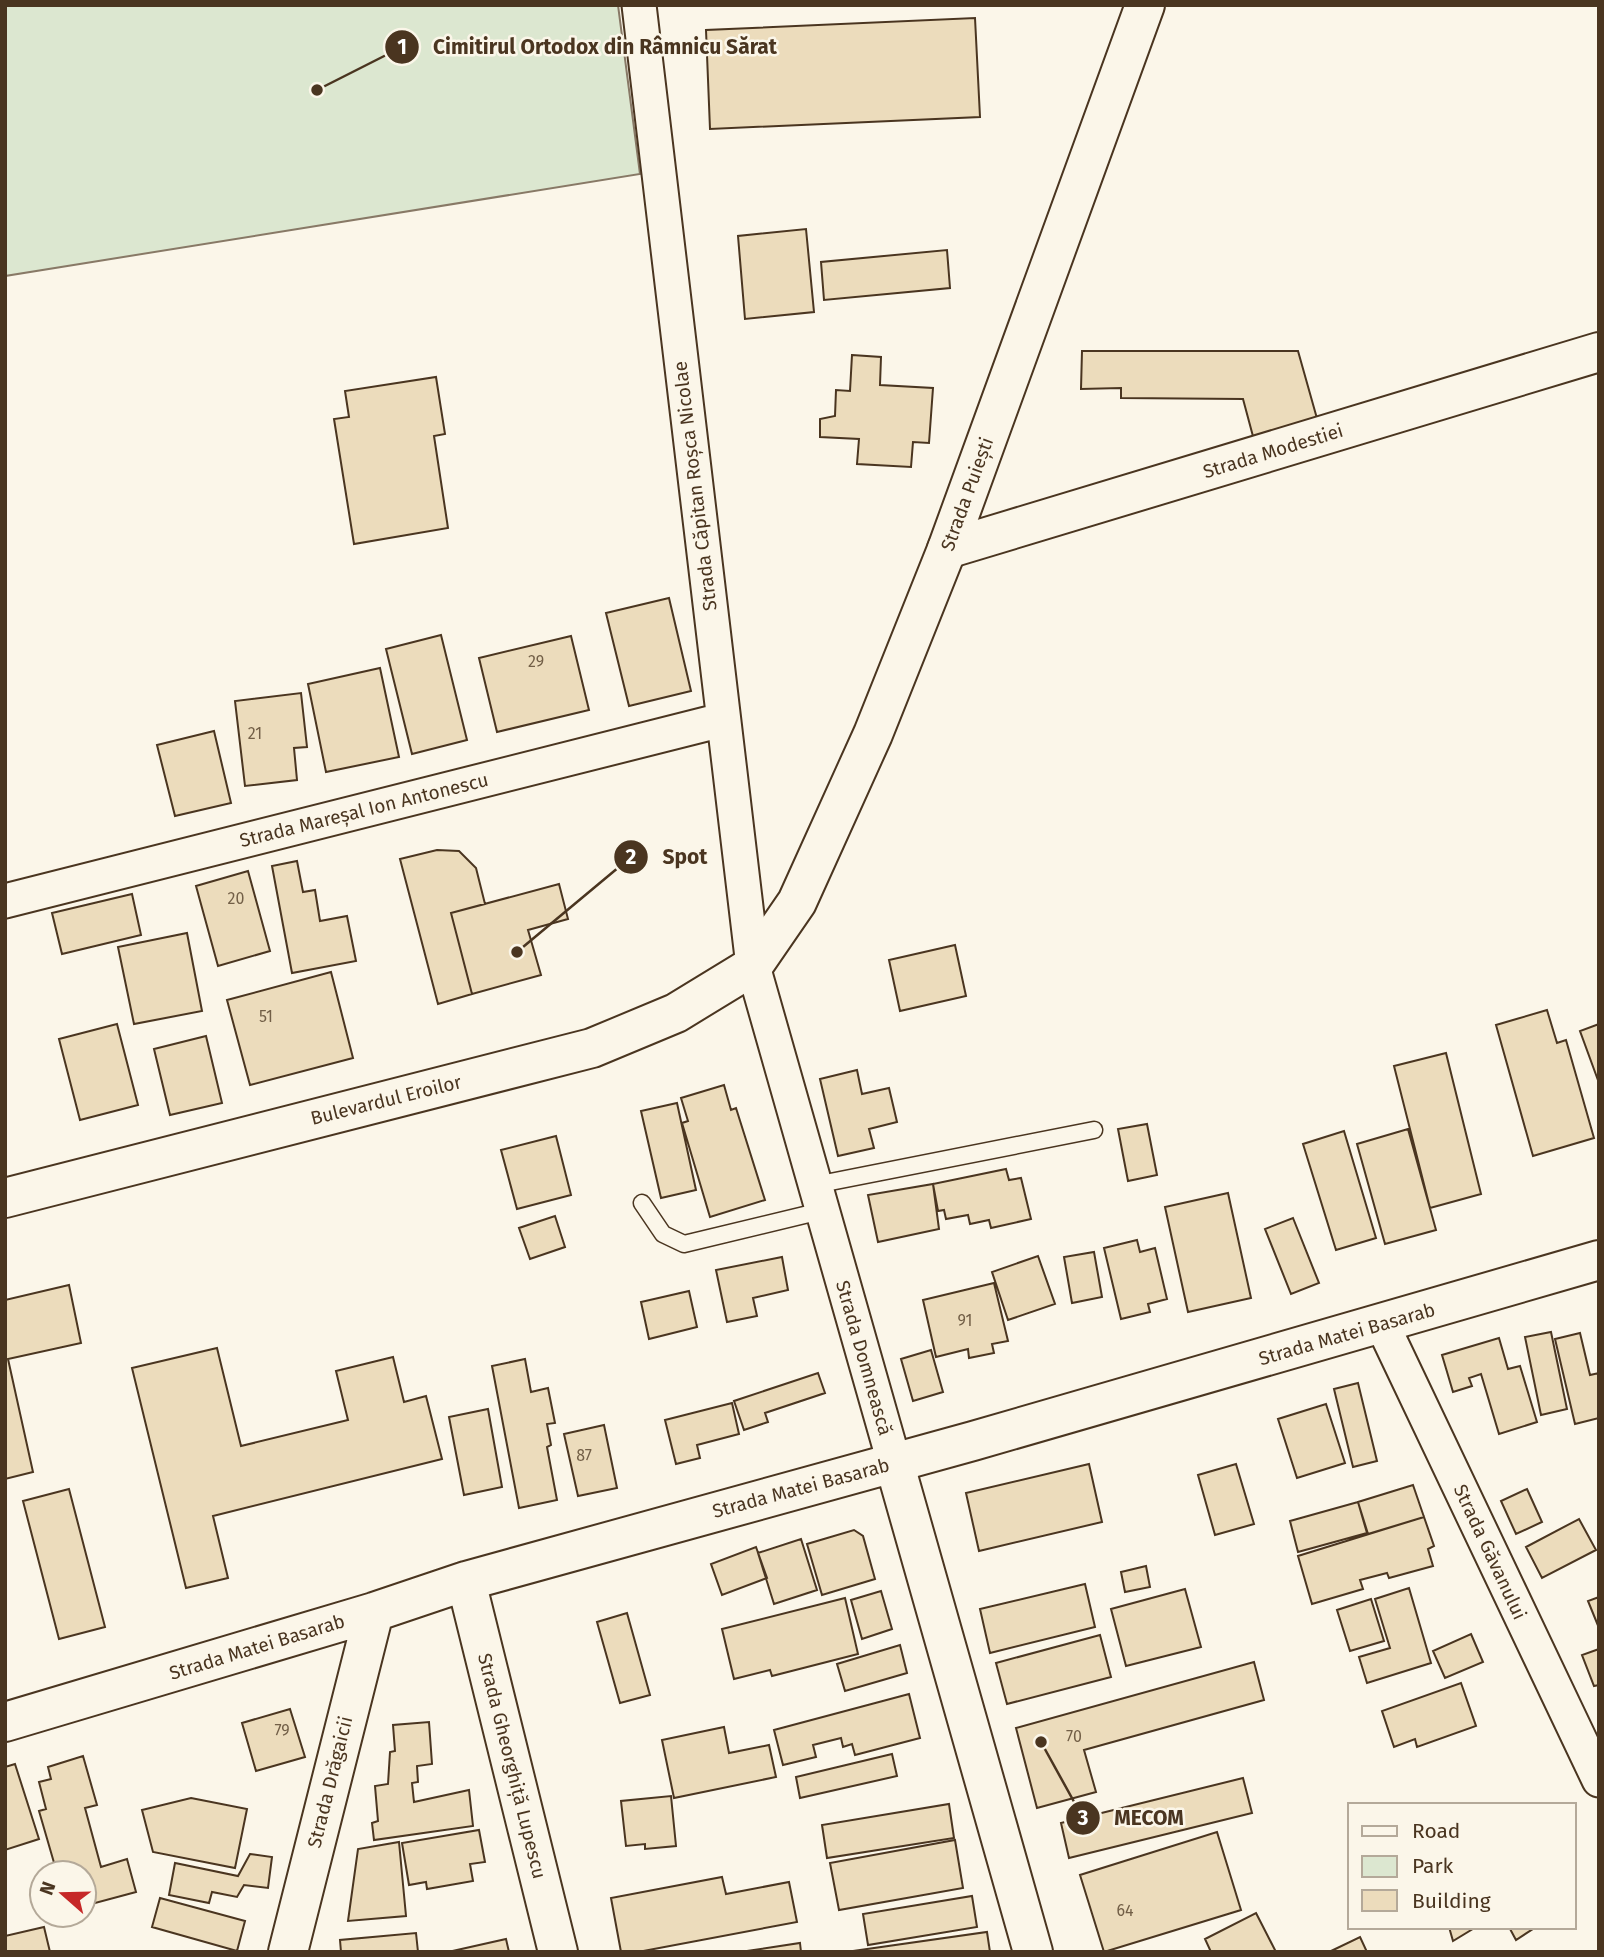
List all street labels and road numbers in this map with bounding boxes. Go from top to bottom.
street label: Strada Căpitan Roșca Nicolae [668,360,723,612]
street label: Strada Modestiei [1200,419,1346,483]
street label: Strada Puiești [936,434,999,554]
street label: Strada Mareșal Ion Antonescu [237,768,491,853]
street label: Bulevardul Eroilor [308,1070,464,1130]
street label: Strada Domnească [831,1278,897,1438]
street label: Strada Matei Basarab [1256,1298,1438,1370]
street label: Strada Matei Basarab [710,1453,892,1523]
street label: Strada Găvanului [1449,1481,1531,1623]
street label: Strada Matei Basarab [166,1609,348,1685]
street label: Strada Gheorghiță Lupescu [472,1651,551,1881]
street label: Strada Drăgaicii [303,1714,357,1850]

